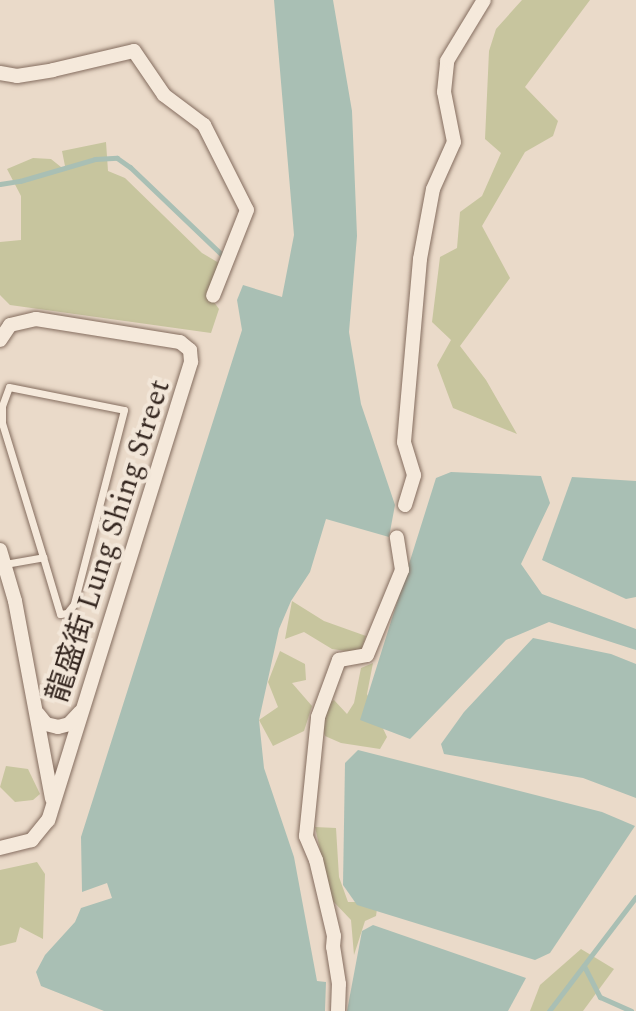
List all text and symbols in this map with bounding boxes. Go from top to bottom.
street label: 龍盛街 Lung Shing Street [40,375,178,707]

